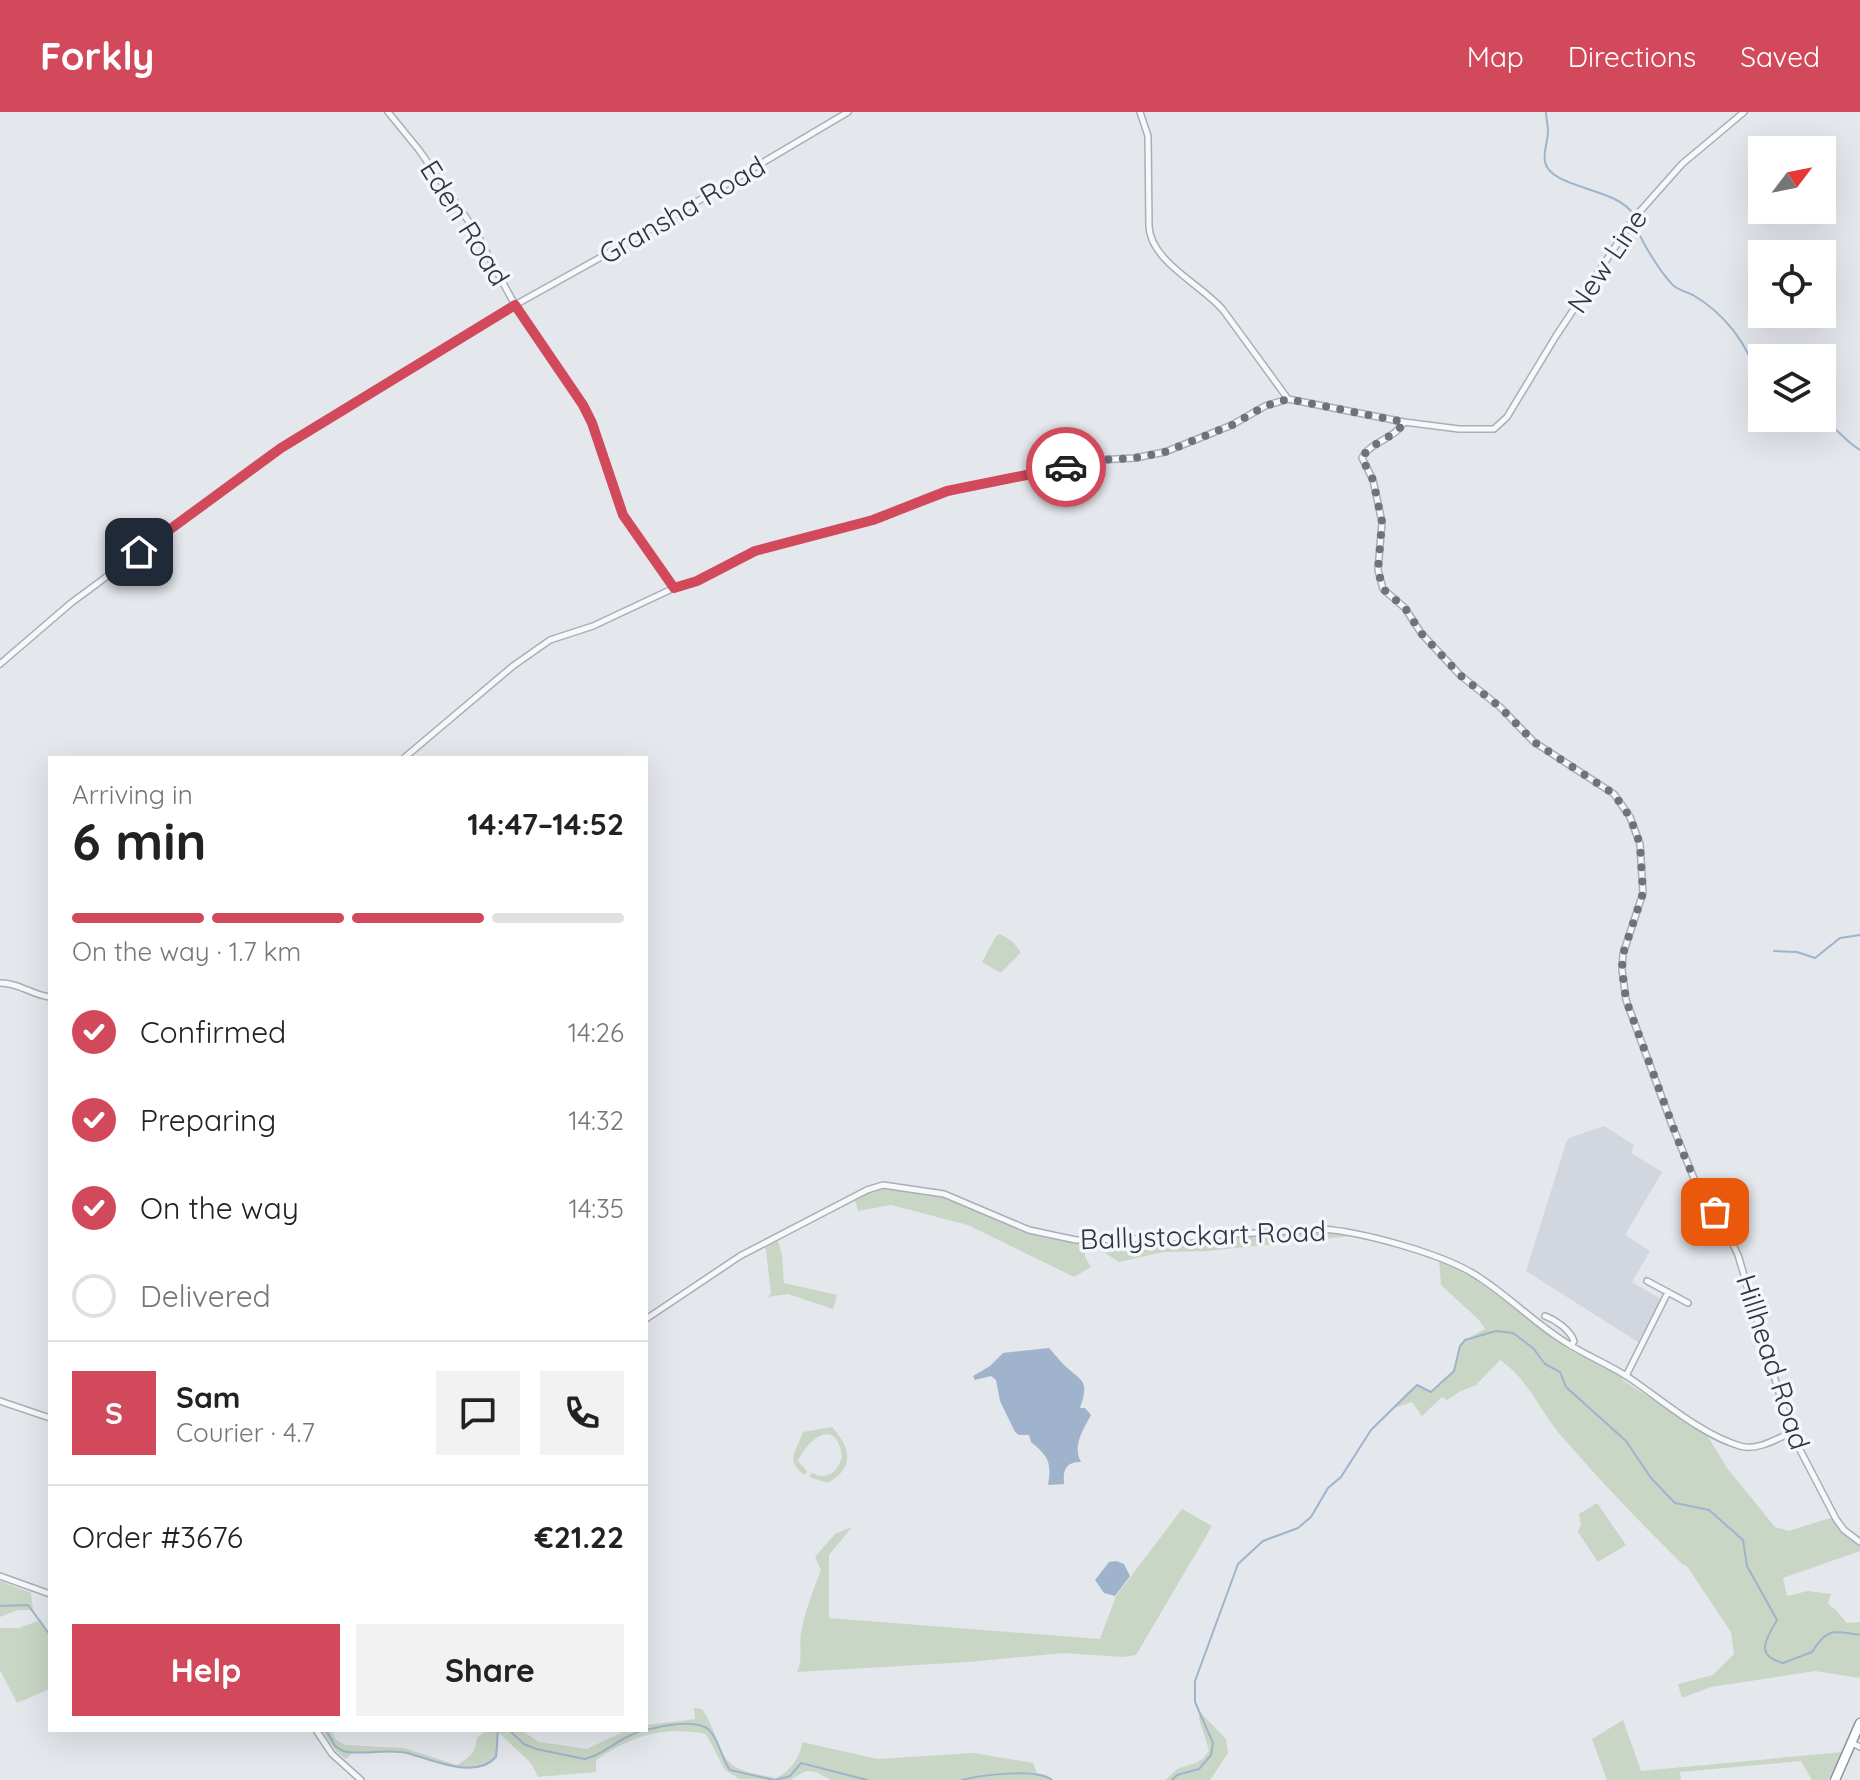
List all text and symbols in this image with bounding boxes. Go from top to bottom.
text: Forkly [40,32,154,80]
text: Map [1467,39,1524,74]
text: Directions [1568,39,1696,74]
text: Saved [1740,39,1820,74]
north arrow [1748,136,1836,224]
map controls [1748,136,1836,432]
street label: Gransha Road [592,148,771,271]
street label: Eden Road [413,153,518,292]
street label: New Line [1559,202,1654,319]
button: locate [1748,240,1836,328]
button: layers [1748,344,1836,432]
courier [1026,427,1106,507]
icon: car [1044,445,1088,489]
pin [105,518,173,586]
icon: home [117,530,161,574]
text: Arriving in [72,778,193,811]
text: 14:47–14:52 [467,805,624,843]
text: 6 min [72,808,207,873]
text: On the way · 1.7 km [72,935,301,968]
icon: check [72,1010,116,1054]
text: Confirmed [140,1013,286,1051]
text: 14:26 [568,1016,624,1049]
icon: check [72,1098,116,1142]
text: Preparing [140,1101,276,1139]
text: 14:32 [568,1104,624,1137]
pin [1681,1178,1749,1246]
icon: check [72,1186,116,1230]
text: On the way [140,1189,299,1227]
icon: bag [1693,1190,1737,1234]
text: 14:35 [568,1192,624,1225]
street label: Ballystockart Road [1079,1213,1327,1256]
street label: Hillhead Road [1729,1270,1818,1454]
text: Delivered [140,1277,271,1315]
button: chat [436,1371,520,1455]
button: phone [540,1371,624,1455]
text: Sam [176,1378,240,1416]
text: S [105,1394,123,1432]
text: Courier · 4.7 [176,1416,315,1449]
text: Order #3676 [72,1518,243,1556]
text: €21.22 [535,1518,624,1556]
button: Help [72,1624,340,1716]
button: Share [356,1624,624,1716]

